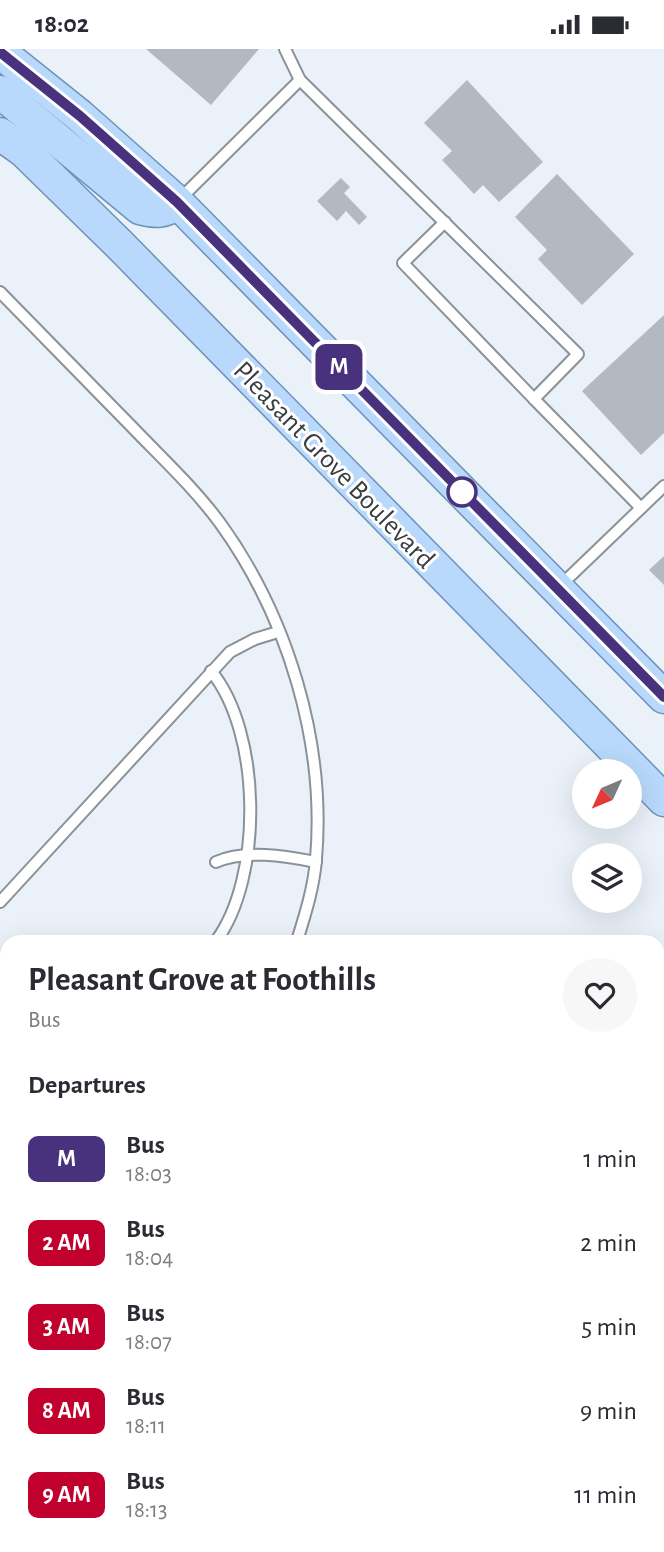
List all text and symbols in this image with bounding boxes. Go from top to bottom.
text: 18:02 [35,11,89,37]
line badge: M [316,344,362,390]
text: M [329,355,349,379]
street label: Pleasant Grove Boulevard [228,356,440,574]
unlabelled marker [447,477,477,507]
north arrow [572,759,642,829]
map controls [572,759,642,913]
button: layers [572,843,642,913]
button: heart [563,958,637,1032]
text: Pleasant Grove at Foothills [28,964,376,997]
text: Bus [28,1009,61,1032]
text: Departures [28,1072,146,1098]
text: Bus [126,1132,165,1158]
text: 1 min [583,1146,637,1172]
text: M [57,1147,76,1171]
text: 18:03 [126,1163,172,1186]
text: Bus [126,1216,165,1242]
text: 2 min [580,1230,637,1256]
text: 2 AM [42,1231,91,1255]
text: 18:04 [126,1247,173,1270]
text: Bus [126,1300,165,1326]
text: 5 min [581,1314,637,1340]
text: 3 AM [43,1315,90,1339]
text: 18:07 [126,1331,172,1354]
text: Bus [126,1384,165,1410]
text: 9 min [580,1398,637,1424]
text: 8 AM [42,1399,91,1423]
text: 18:11 [126,1415,166,1438]
text: Bus [126,1468,165,1494]
text: 11 min [574,1482,637,1508]
text: 9 AM [42,1483,91,1507]
text: 18:13 [126,1499,167,1522]

